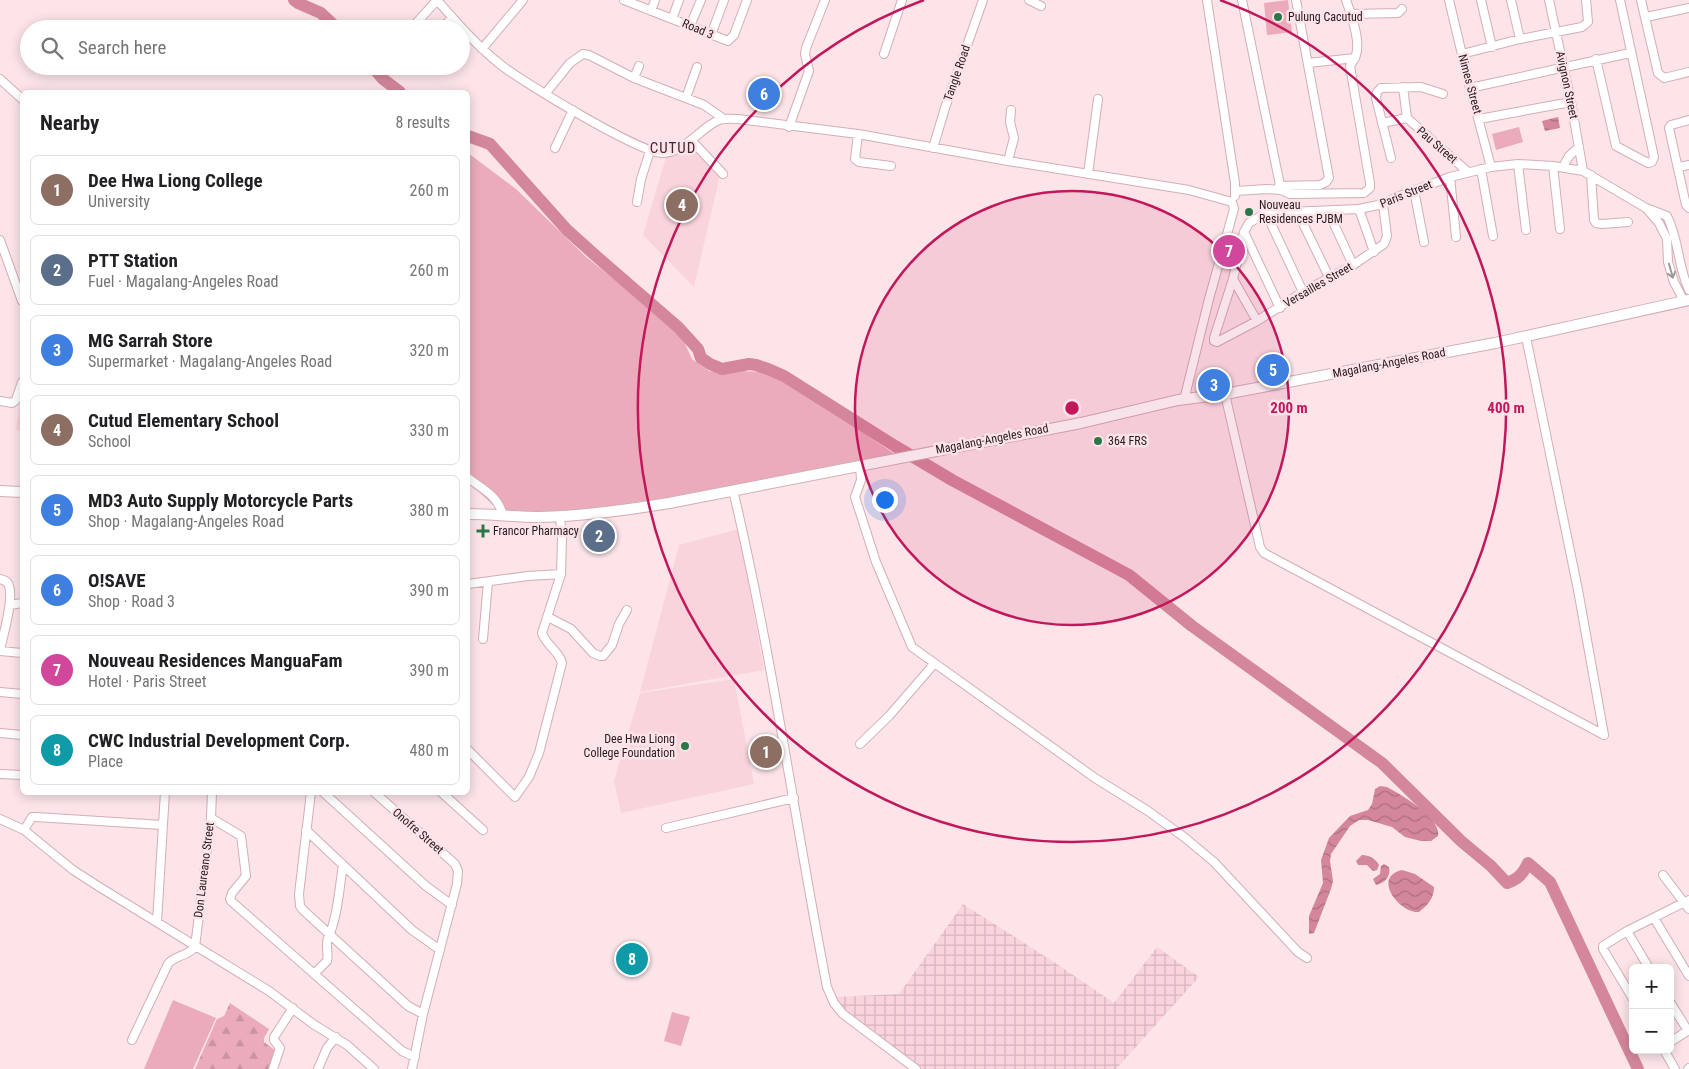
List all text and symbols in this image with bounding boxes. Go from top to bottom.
place label: Pulung Cacutud [1288,10,1363,24]
marker: Pulung Cacutud [1272,11,1284,23]
street label: Road 3 [680,16,716,42]
search box [20,20,470,75]
icon: search [38,34,66,62]
text: Search here [78,36,166,59]
street label: Tangle Road [941,43,973,103]
street label: Avignon Street [1553,50,1581,121]
street label: Nimes Street [1455,53,1485,116]
pin: 6 [748,75,780,113]
text: Nearby [40,111,99,135]
text: 8 results [395,113,450,132]
street label: Pau Street [1414,124,1460,167]
district label: CUTUD [650,139,696,157]
text: Dee Hwa Liong College [88,169,263,192]
street label: Paris Street [1378,177,1435,211]
text: 1 [53,181,61,200]
text: 260 m [410,181,449,200]
pin: 4 [666,186,698,224]
text: University [88,192,150,211]
place label: Nouveau Residences PJBM [1259,198,1343,226]
marker: Nouveau Residences PJBM [1243,206,1255,218]
pin: 7 [1213,232,1245,270]
text: PTT Station [88,249,178,272]
street label: Versailles Street [1281,259,1355,310]
text: 2 [53,261,61,280]
text: 260 m [410,261,449,280]
one-way arrow [1666,263,1676,279]
text: Fuel · Magalang-Angeles Road [88,272,279,291]
text: MG Sarrah Store [88,329,213,352]
text: 3 [53,341,61,360]
text: 320 m [410,341,449,360]
street label: Magalang-Angeles Road [1331,345,1447,381]
pin: 5 [1257,351,1289,389]
text: Supermarket · Magalang-Angeles Road [88,352,332,371]
pin: 3 [1198,366,1230,404]
centre of rings [1063,399,1081,417]
text: 200 m [1270,399,1308,417]
text: 400 m [1487,399,1525,417]
text: Cutud Elementary School [88,409,279,432]
text: 4 [53,421,61,440]
text: 330 m [410,421,449,440]
street label: Magalang-Angeles Road [934,421,1050,457]
text: School [88,432,131,451]
place label: 364 FRS [1108,434,1147,448]
marker: 364 FRS [1092,435,1104,447]
your location [872,487,898,513]
text: MD3 Auto Supply Motorcycle Parts [88,489,353,512]
text: 5 [53,501,61,520]
text: 380 m [410,501,449,520]
text: Shop · Magalang-Angeles Road [88,512,284,531]
pin: 2 [583,517,615,555]
place label: Francor Pharmacy [493,524,579,538]
marker: Francor Pharmacy [477,525,489,537]
text: O!SAVE [88,569,146,592]
text: 6 [53,581,61,600]
text: 390 m [410,581,449,600]
text: Shop · Road 3 [88,592,175,611]
text: Nouveau Residences ManguaFam [88,649,343,672]
text: 7 [53,661,61,680]
text: 390 m [410,661,449,680]
text: Hotel · Paris Street [88,672,207,691]
text: CWC Industrial Development Corp. [88,729,350,752]
place label: Dee Hwa Liong College Foundation [584,732,675,760]
pin: 1 [750,733,782,771]
marker: Dee Hwa Liong College Foundation [679,740,691,752]
text: 8 [53,741,61,760]
text: 480 m [410,741,449,760]
text: Place [88,752,123,771]
street label: Onofre Street [390,805,447,857]
street label: Don Laureano Street [191,821,217,919]
pin: 8 [616,940,648,978]
map controls [1629,964,1674,1054]
button: + [1629,964,1674,1009]
button: − [1629,1009,1674,1054]

